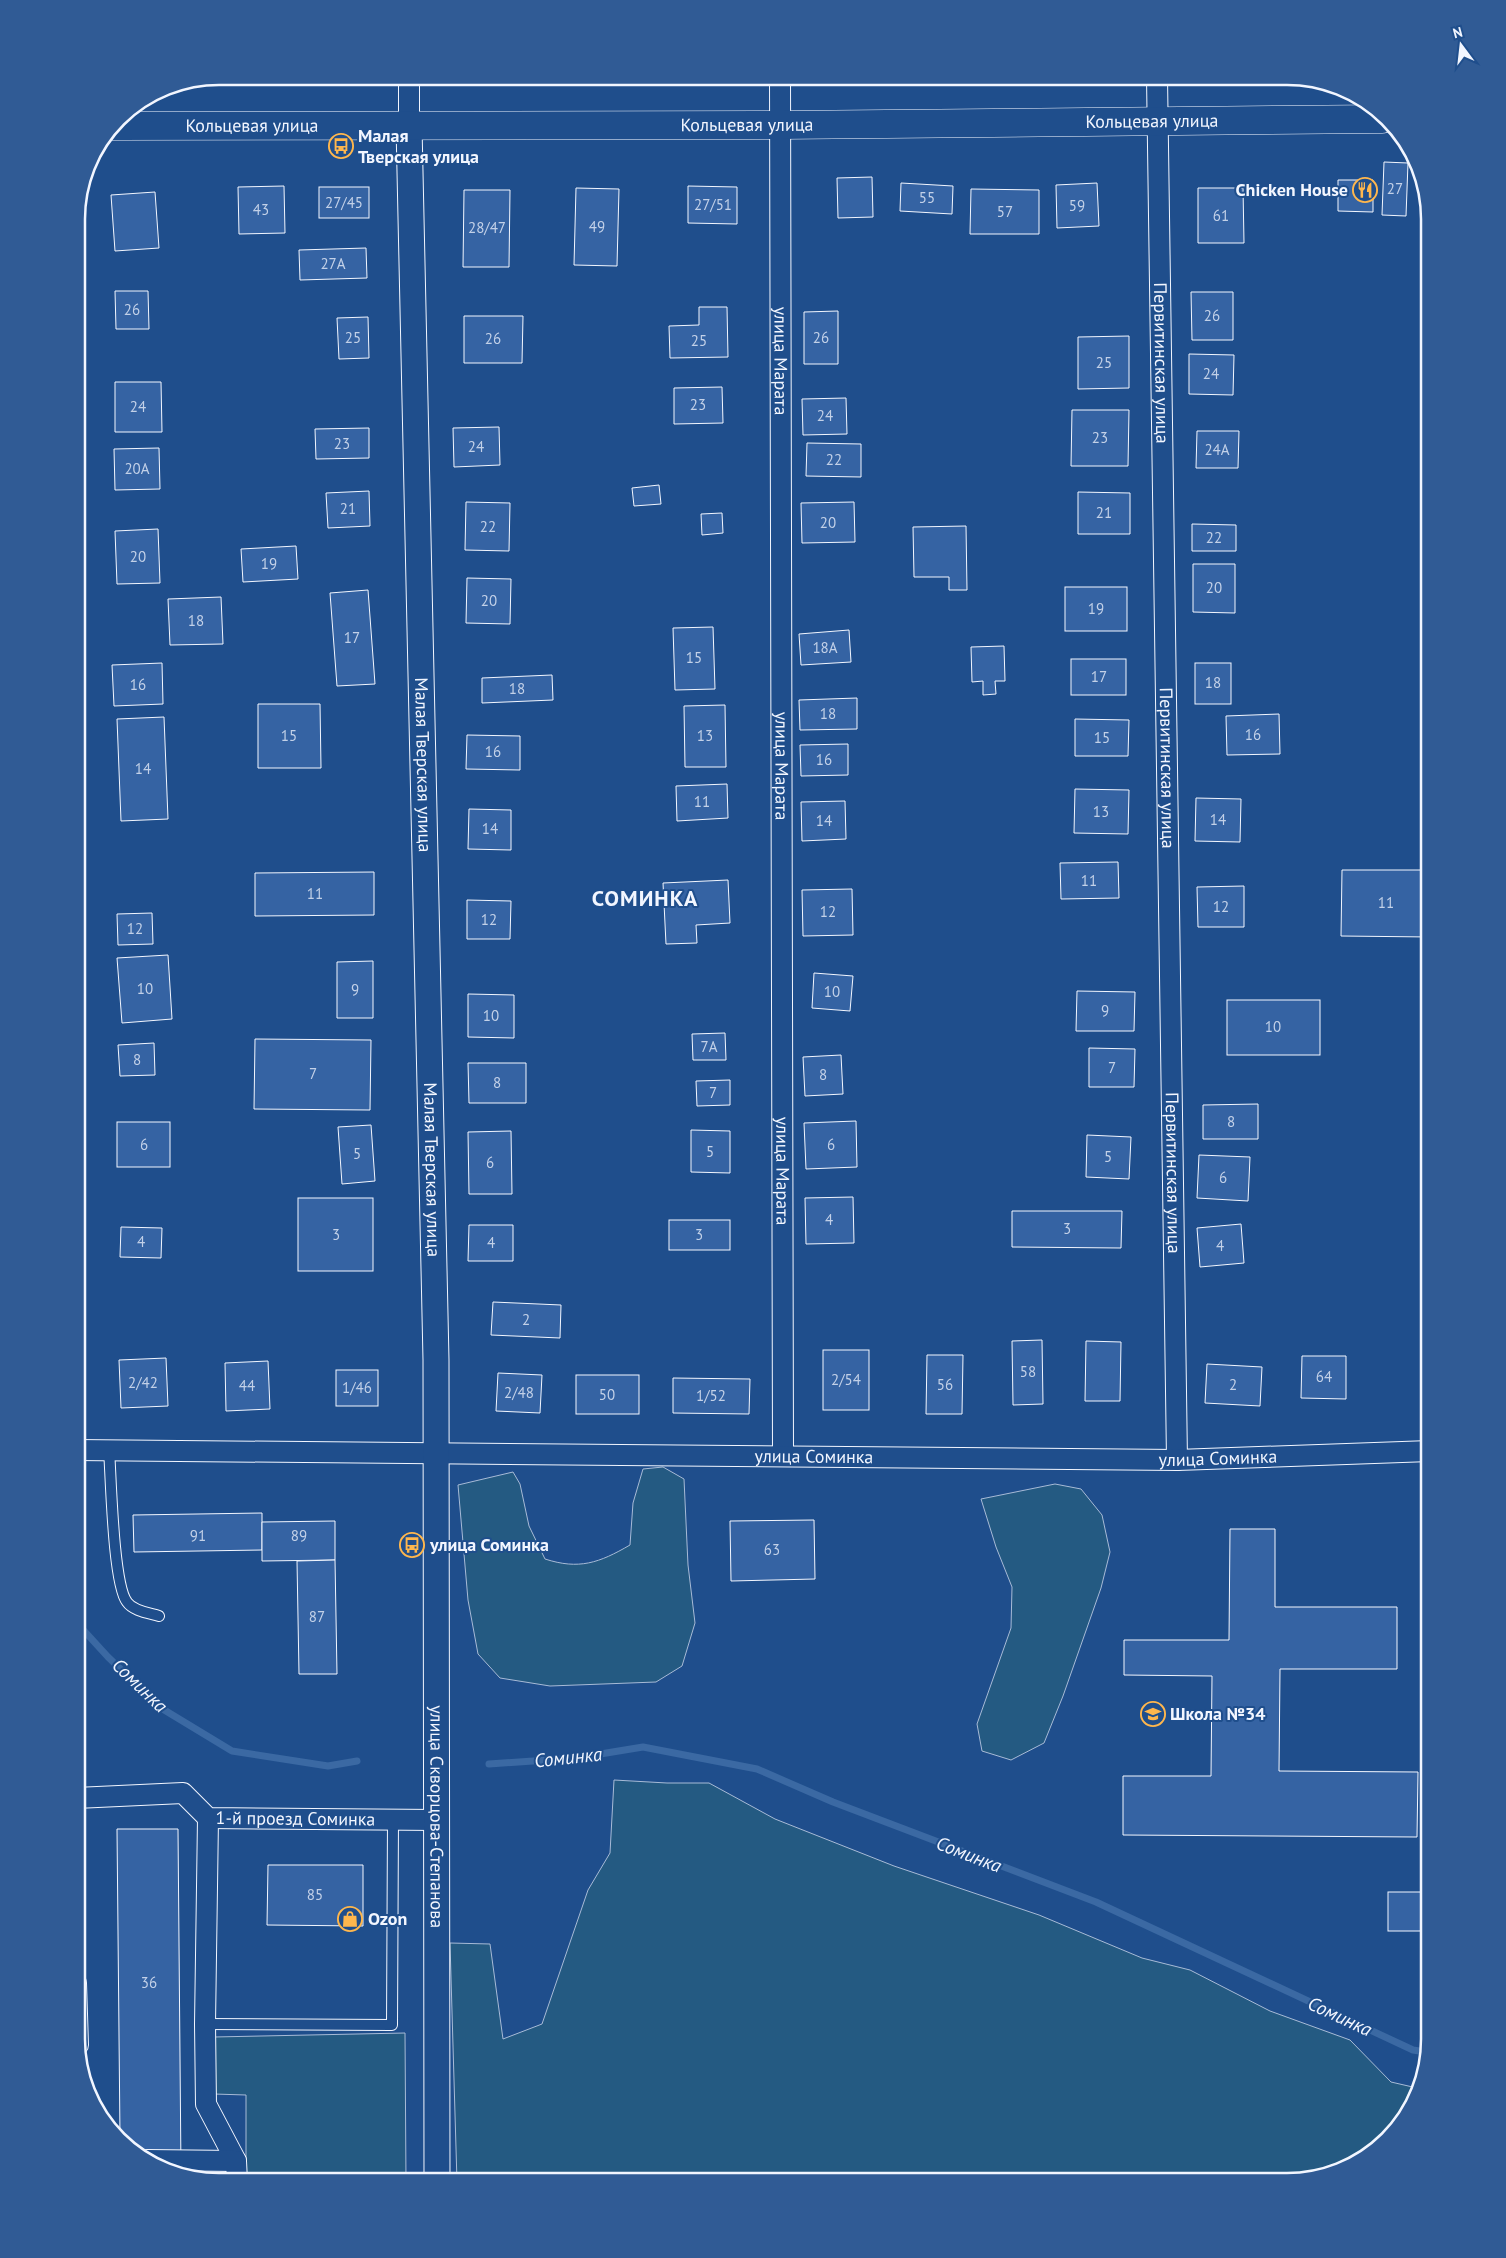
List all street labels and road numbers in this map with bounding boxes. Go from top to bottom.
street label: Кольцевая улица [1085,109,1219,133]
street label: Кольцевая улица [681,113,814,136]
street label: Кольцевая улица [186,114,318,137]
street label: Первитинская улица [1149,282,1174,444]
street label: улица Марата [770,307,793,415]
street label: Малая Тверская улица [410,677,437,852]
street label: Первитинская улица [1155,687,1180,849]
street label: улица Марата [770,712,794,820]
street label: Малая Тверская улица [419,1082,446,1257]
street label: Первитинская улица [1161,1092,1186,1254]
street label: улица Марата [771,1117,794,1225]
street label: улица Соминка [755,1444,873,1468]
street label: улица Соминка [1159,1444,1278,1471]
street label: улица Скворцова-Степанова [425,1705,449,1928]
street label: 1-й проезд Соминка [216,1806,375,1830]

